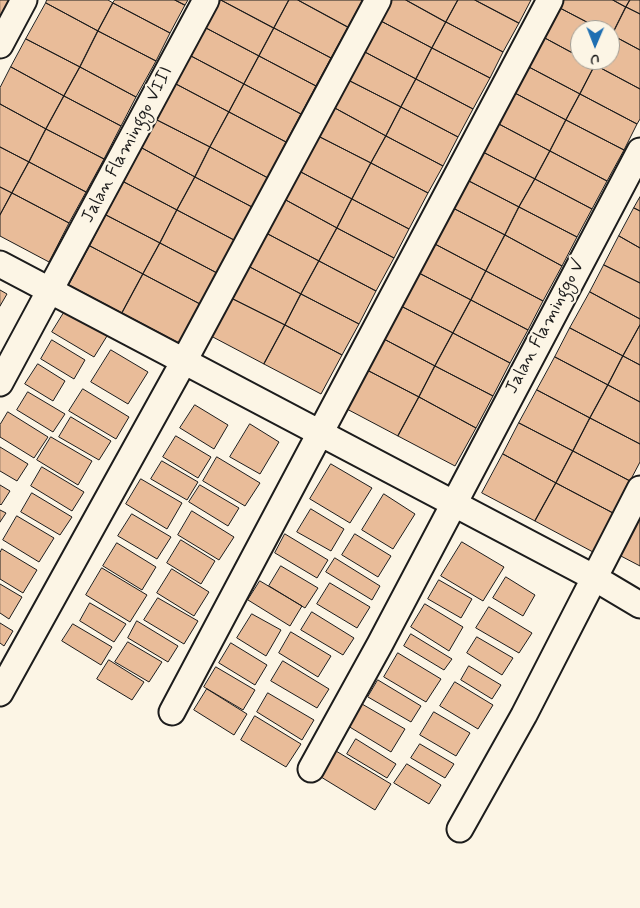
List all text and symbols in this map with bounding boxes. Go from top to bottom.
north arrow [570,20,620,70]
text: U [590,50,599,68]
street label: Jalan Flaminggo VIII [78,63,178,227]
street label: Jalan Flaminggo V [502,256,590,398]

